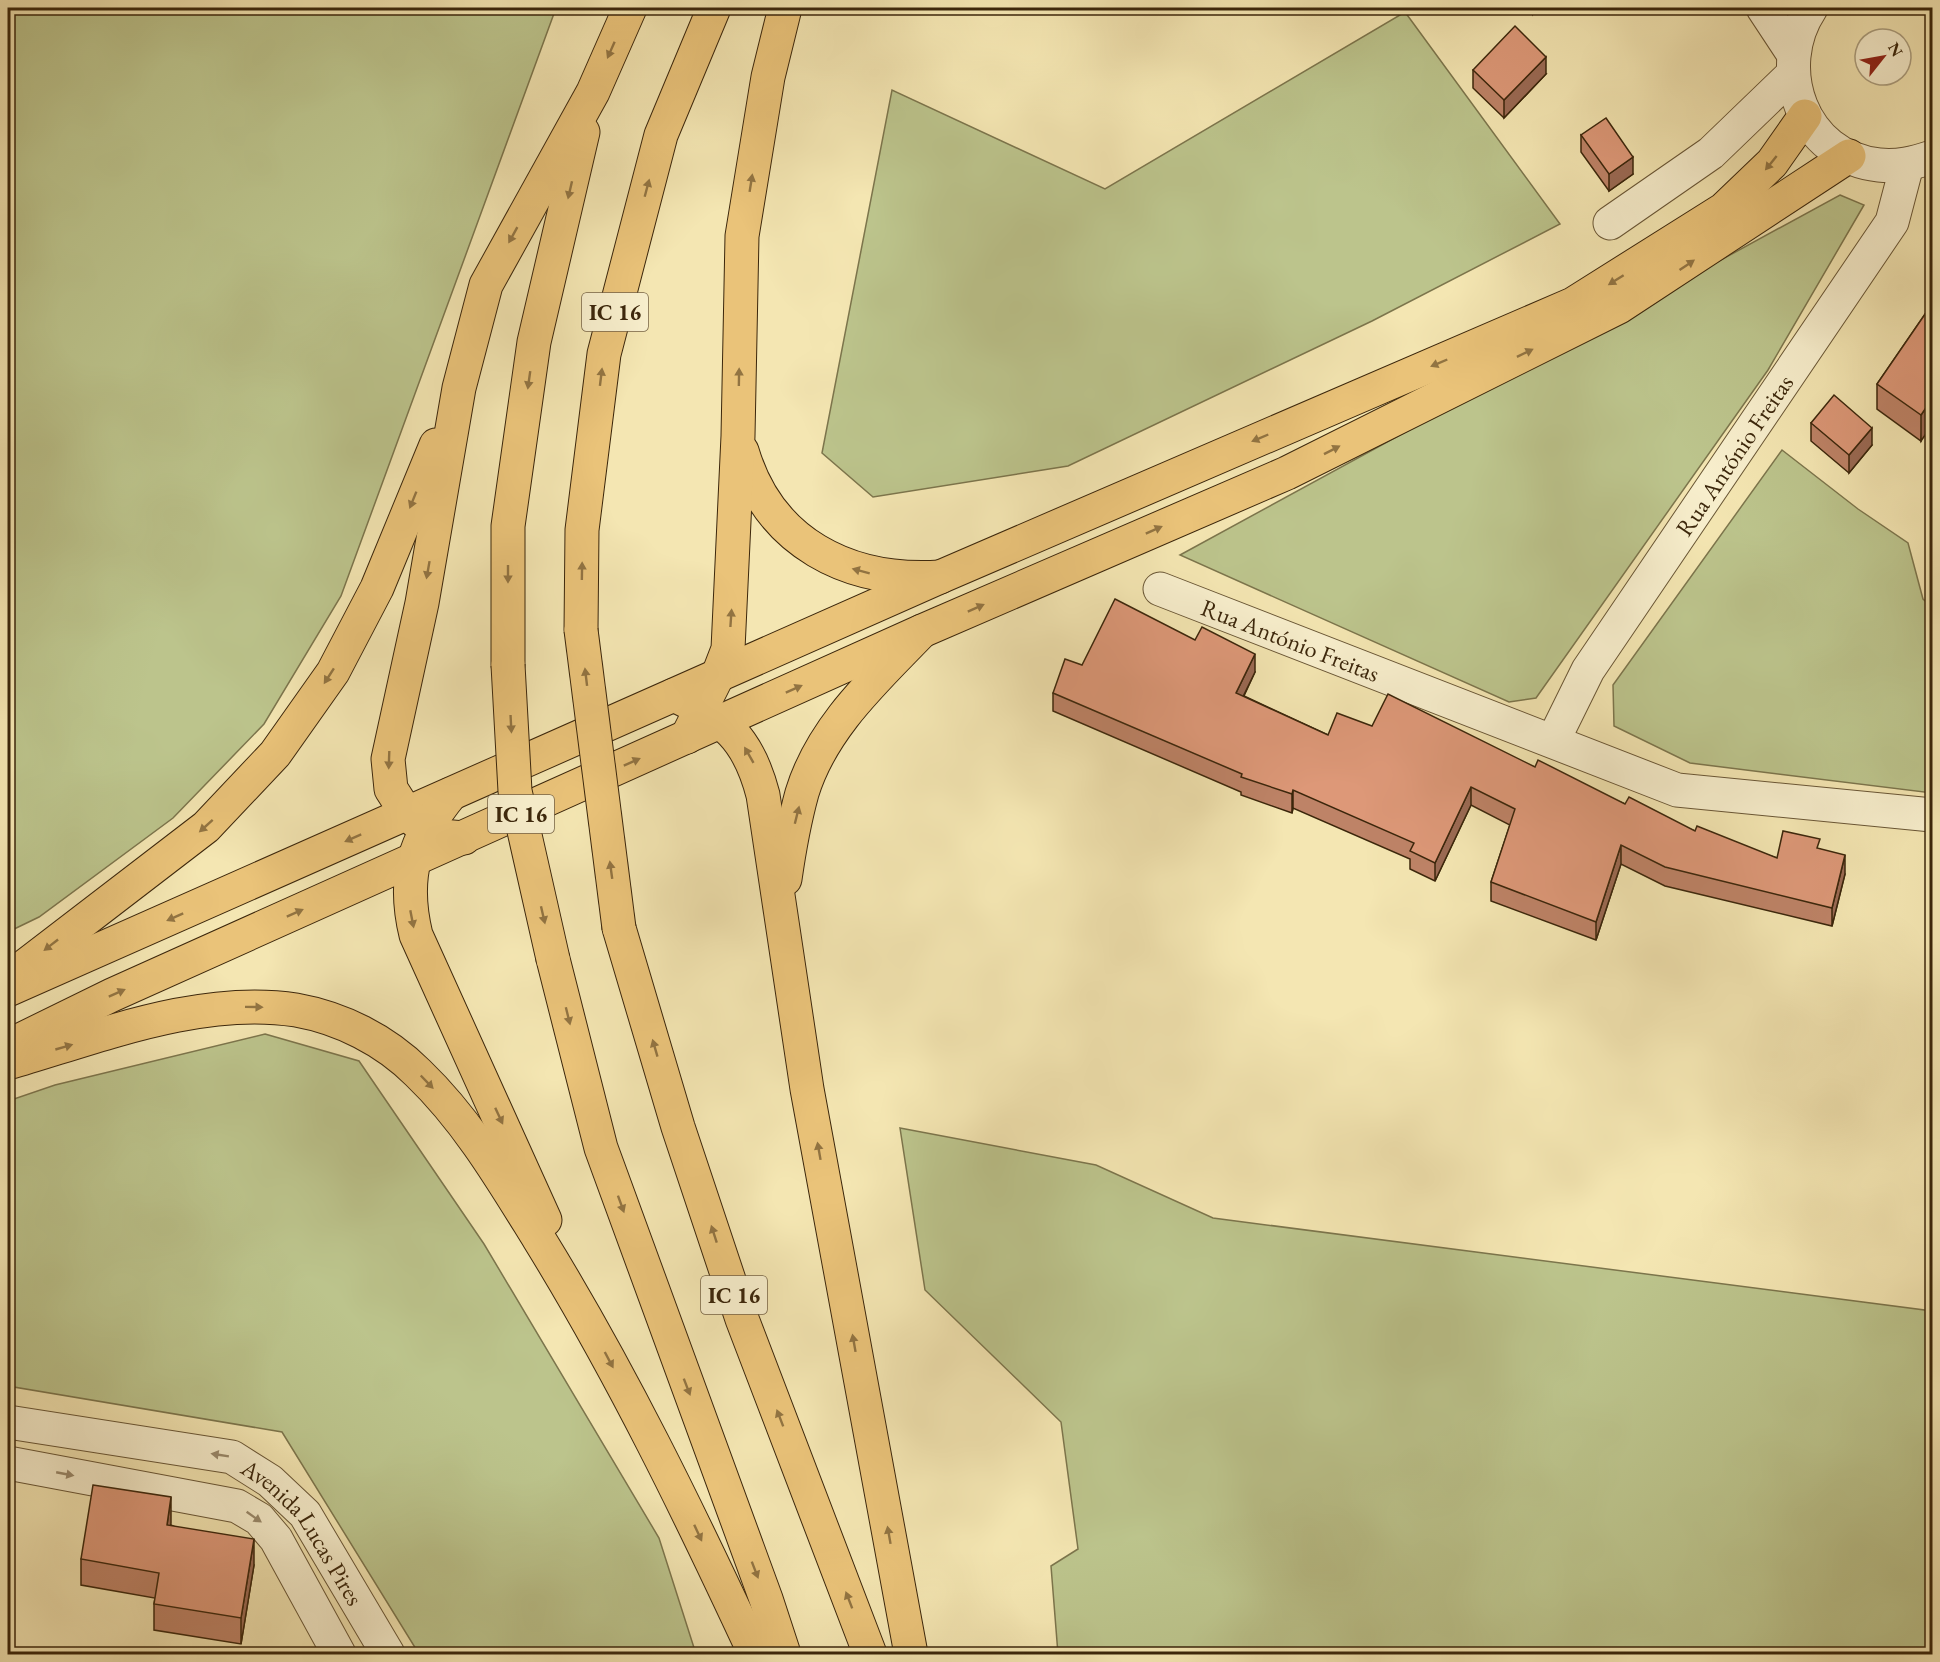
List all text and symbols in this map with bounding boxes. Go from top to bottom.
north arrow [1853,27,1913,87]
text: N [1883,39,1908,61]
one-way arrow [607,41,616,58]
one-way arrow [1764,155,1777,171]
one-way arrow [746,173,755,192]
one-way arrow [643,179,653,197]
one-way arrow [564,181,574,199]
one-way arrow [508,227,519,243]
one-way arrow [1678,259,1694,271]
one-way arrow [1607,274,1624,285]
road number: IC 16 [582,293,648,331]
one-way arrow [1517,348,1534,358]
one-way arrow [1430,358,1448,368]
one-way arrow [597,368,606,387]
one-way arrow [734,368,744,387]
street label: Rua António Freitas [1668,368,1800,542]
one-way arrow [524,371,533,390]
one-way arrow [1250,433,1268,443]
one-way arrow [1324,445,1341,455]
one-way arrow [408,492,418,510]
one-way arrow [1146,526,1163,535]
one-way arrow [423,560,432,579]
one-way arrow [577,562,586,581]
one-way arrow [503,564,513,583]
one-way arrow [852,566,870,575]
street label: Rua António Freitas [1197,591,1384,688]
one-way arrow [967,603,985,613]
one-way arrow [726,609,736,628]
one-way arrow [581,667,591,686]
one-way arrow [324,668,335,684]
one-way arrow [785,684,802,693]
one-way arrow [507,714,516,733]
one-way arrow [744,746,754,763]
one-way arrow [384,751,393,770]
one-way arrow [623,757,641,767]
road number: IC 16 [488,795,554,833]
one-way arrow [793,806,803,824]
one-way arrow [198,819,213,833]
one-way arrow [344,833,362,843]
one-way arrow [606,861,616,880]
one-way arrow [539,906,549,925]
one-way arrow [286,908,304,918]
one-way arrow [408,909,417,928]
one-way arrow [166,912,183,921]
one-way arrow [44,938,59,950]
one-way arrow [108,988,126,998]
one-way arrow [244,1002,263,1012]
one-way arrow [563,1007,573,1025]
one-way arrow [650,1039,659,1057]
one-way arrow [55,1042,73,1051]
one-way arrow [420,1075,434,1089]
one-way arrow [495,1107,504,1124]
one-way arrow [814,1142,823,1161]
one-way arrow [616,1195,626,1213]
one-way arrow [708,1225,718,1243]
road number: IC 16 [701,1276,767,1314]
one-way arrow [849,1334,858,1353]
one-way arrow [604,1351,614,1368]
one-way arrow [682,1378,692,1396]
one-way arrow [774,1409,784,1427]
one-way arrow [210,1450,229,1459]
street label: Avenida Lucas Pires [235,1451,371,1611]
one-way arrow [56,1470,75,1479]
one-way arrow [245,1511,261,1523]
one-way arrow [694,1524,703,1541]
one-way arrow [884,1525,893,1544]
one-way arrow [751,1561,761,1579]
one-way arrow [844,1591,853,1609]

